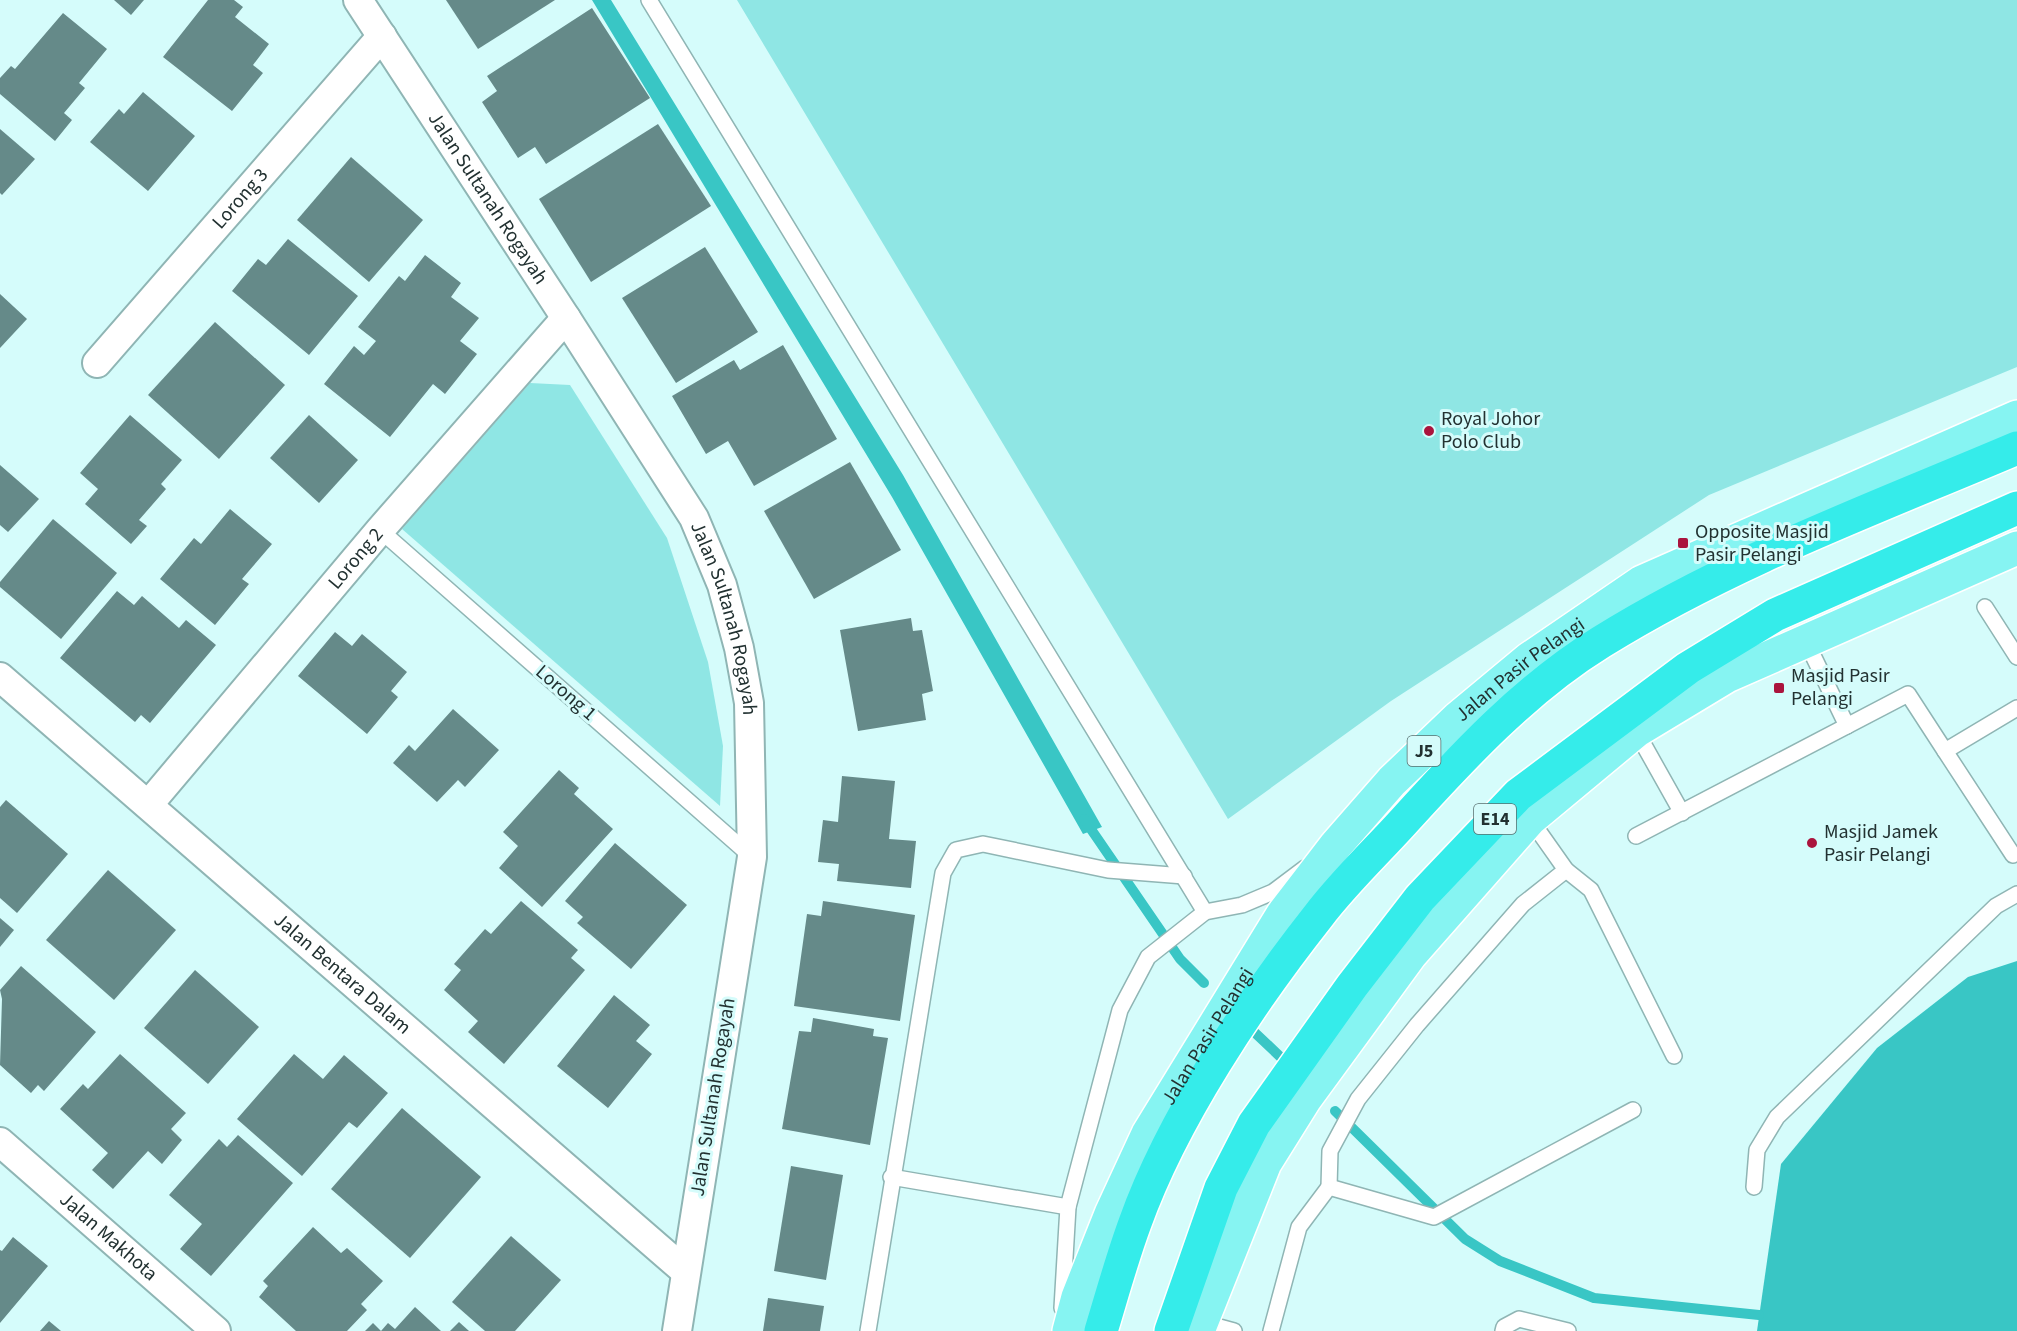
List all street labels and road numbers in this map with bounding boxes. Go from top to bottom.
street label: Jalan Sultanah Rogayah [421,107,554,290]
street label: Lorong 3 [206,162,275,235]
street label: Jalan Sultanah Rogayah [683,517,763,715]
street label: Lorong 2 [322,522,390,595]
street label: Jalan Pasir Pelangi [1450,611,1591,728]
street label: Lorong 1 [529,659,603,727]
road number: J5 [1408,736,1440,766]
road number: E14 [1474,804,1516,834]
street label: Jalan Bentara Dalam [267,906,417,1041]
street label: Jalan Pasir Pelangi [1155,962,1261,1111]
street label: Jalan Sultanah Rogayah [683,996,743,1198]
street label: Jalan Makhota [53,1186,164,1288]

